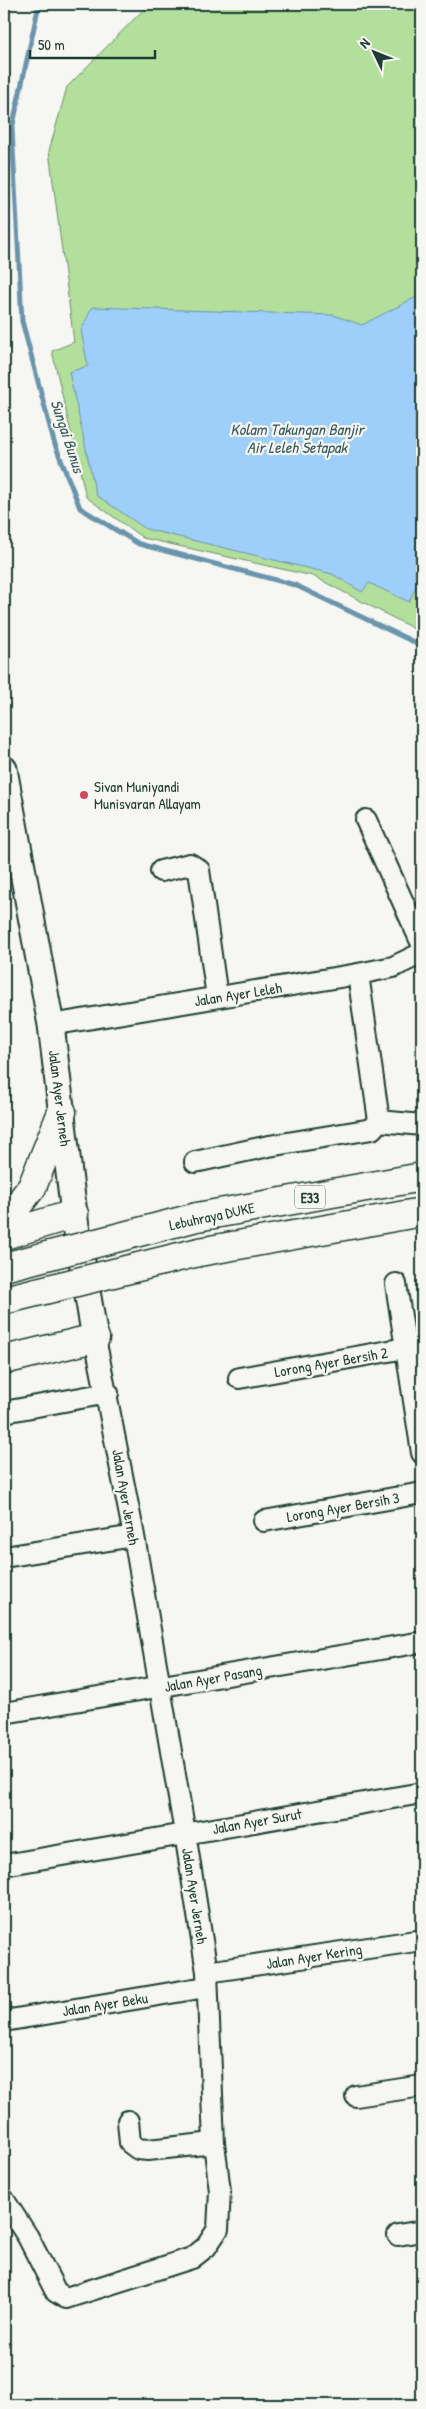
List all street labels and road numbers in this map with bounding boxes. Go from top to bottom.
street label: Jalan Ayer Leleh [193,977,283,1011]
street label: Jalan Ayer Jerneh [44,1049,76,1147]
road number: E33 [295,1186,325,1208]
street label: Lebuhraya DUKE [167,1197,257,1235]
street label: Lorong Ayer Bersih 2 [273,1342,389,1382]
street label: Jalan Ayer Jerneh [107,1448,145,1546]
street label: Lorong Ayer Bersih 3 [285,1487,401,1527]
street label: Jalan Ayer Pasang [163,1659,264,1697]
street label: Jalan Ayer Surut [211,1803,304,1839]
street label: Jalan Ayer Jerneh [177,1847,213,1945]
street label: Jalan Ayer Kering [265,1938,364,1974]
street label: Jalan Ayer Beku [61,1987,149,2021]

